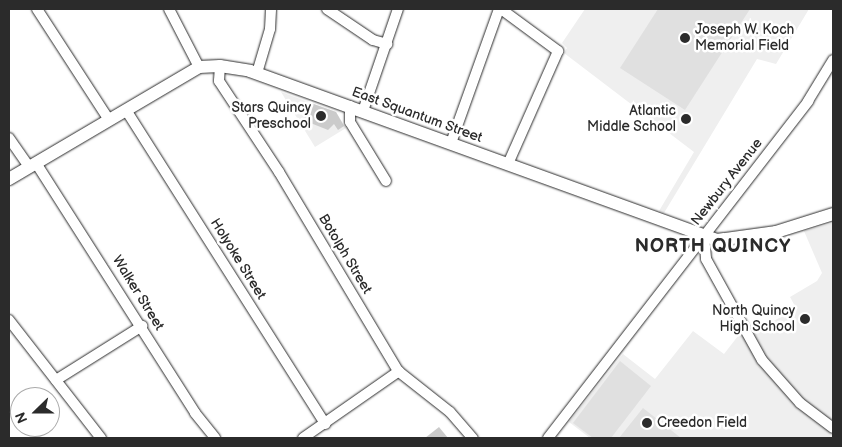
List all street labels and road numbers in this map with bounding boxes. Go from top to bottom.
street label: East Squantum Street [349,83,485,147]
street label: Newbury Avenue [688,135,766,229]
street label: Botolph Street [315,211,375,297]
street label: Holyoke Street [206,215,270,303]
street label: Walker Street [108,252,168,334]

